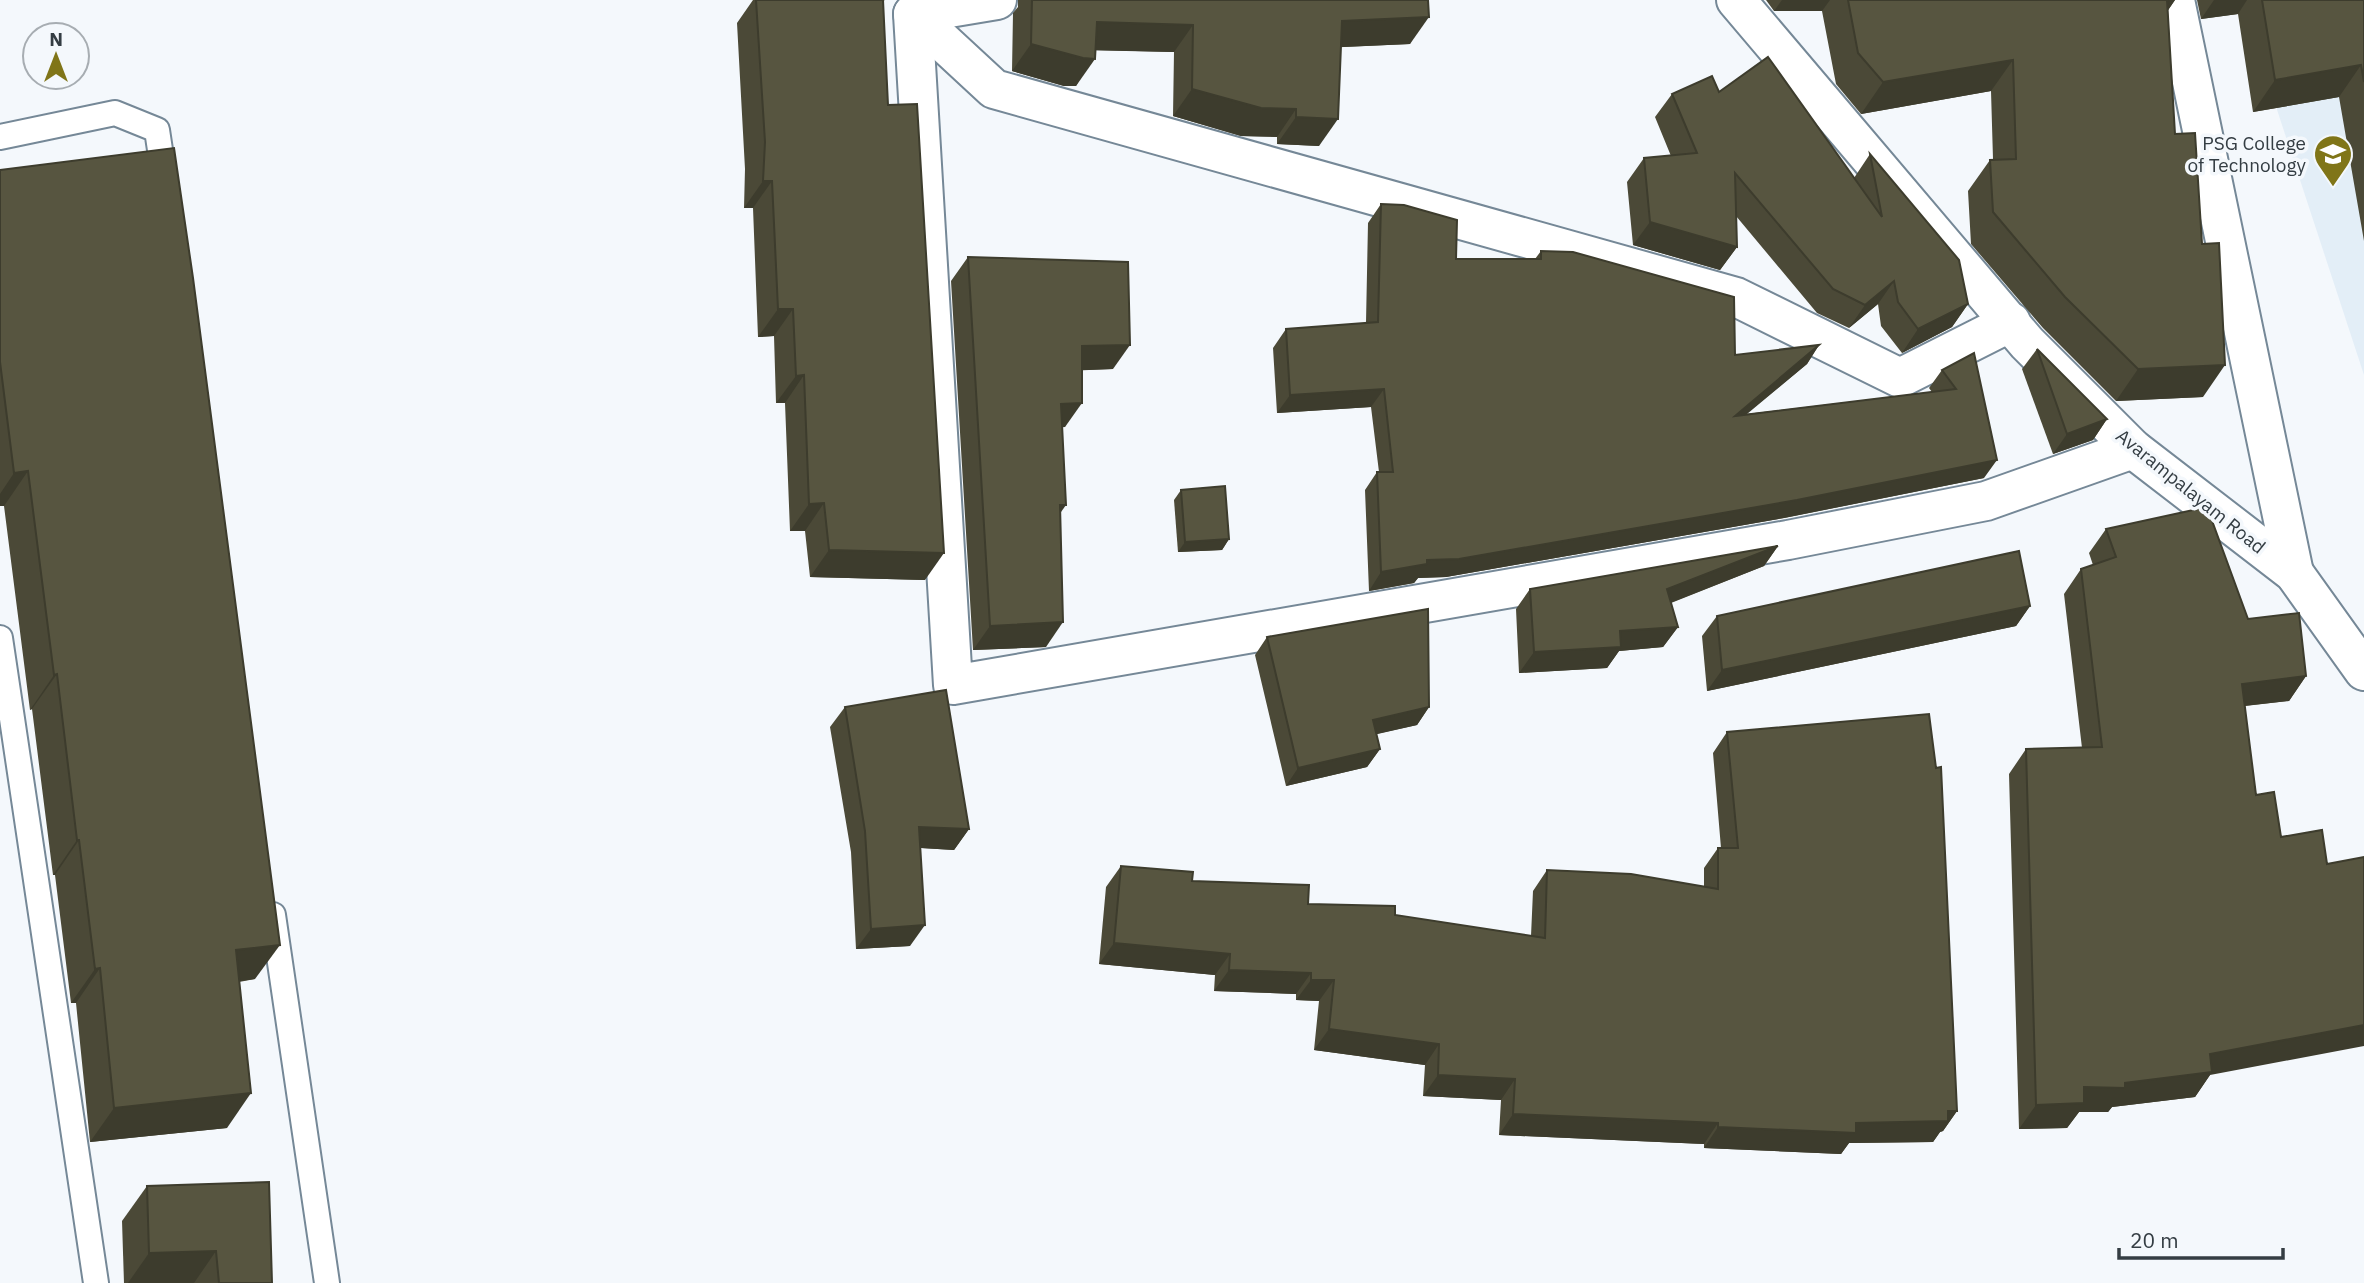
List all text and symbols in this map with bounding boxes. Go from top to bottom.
north arrow [21,21,91,91]
text: N [49,27,63,51]
place label: PSG College of Technology [2188,131,2307,177]
school or university icon: PSG College of Technology [2312,133,2354,188]
street label: Avarampalayam Road [2111,423,2271,559]
scale bar [2119,1216,2284,1260]
text: 20 m [2130,1226,2179,1254]

